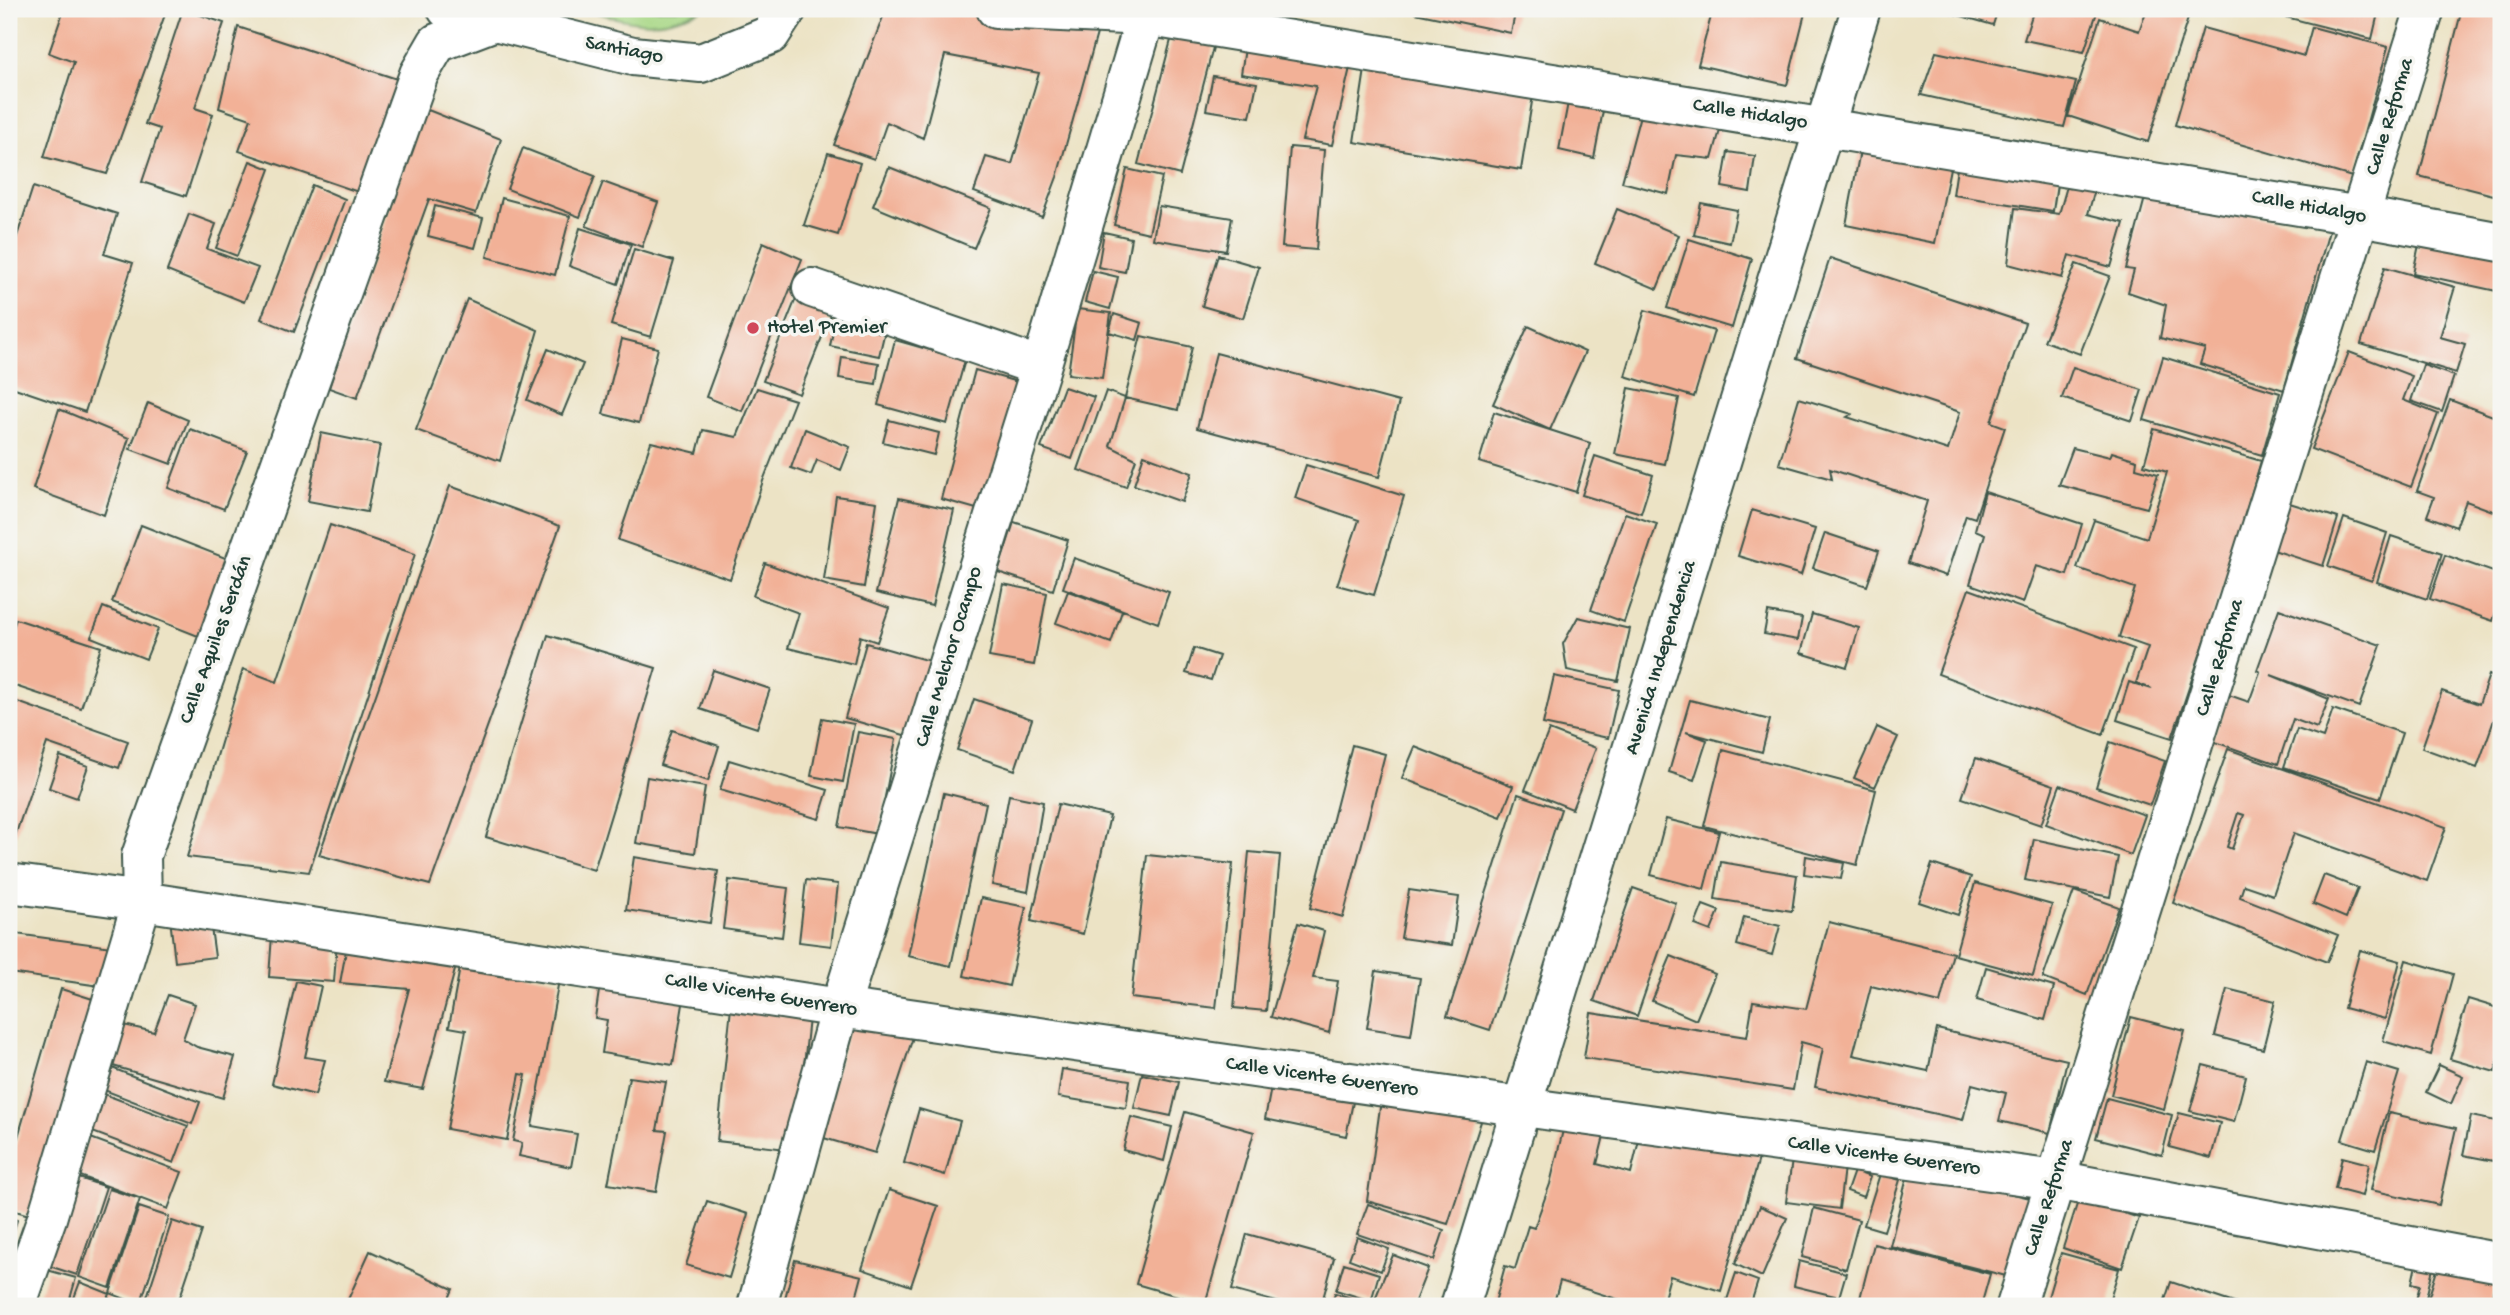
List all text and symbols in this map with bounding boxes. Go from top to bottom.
street label: Santiago [583,31,665,71]
street label: Calle Reforma [2361,54,2421,179]
street label: Calle Hidalgo [1691,94,1809,136]
street label: Calle Hidalgo [2250,186,2368,230]
place label: Hotel Premier [767,316,888,341]
marker: Hotel Premier [745,320,761,336]
street label: Calle Aquiles Serdán [175,552,259,728]
street label: Avenida Independencia [1621,557,1704,758]
street label: Calle Melchor Ocampo [911,564,989,750]
street label: Calle Reforma [2191,595,2251,720]
street label: Calle Vicente Guerrero [663,968,859,1024]
street label: Calle Vicente Guerrero [1224,1052,1420,1104]
street label: Calle Vicente Guerrero [1786,1131,1982,1183]
street label: Calle Reforma [2019,1135,2081,1260]

